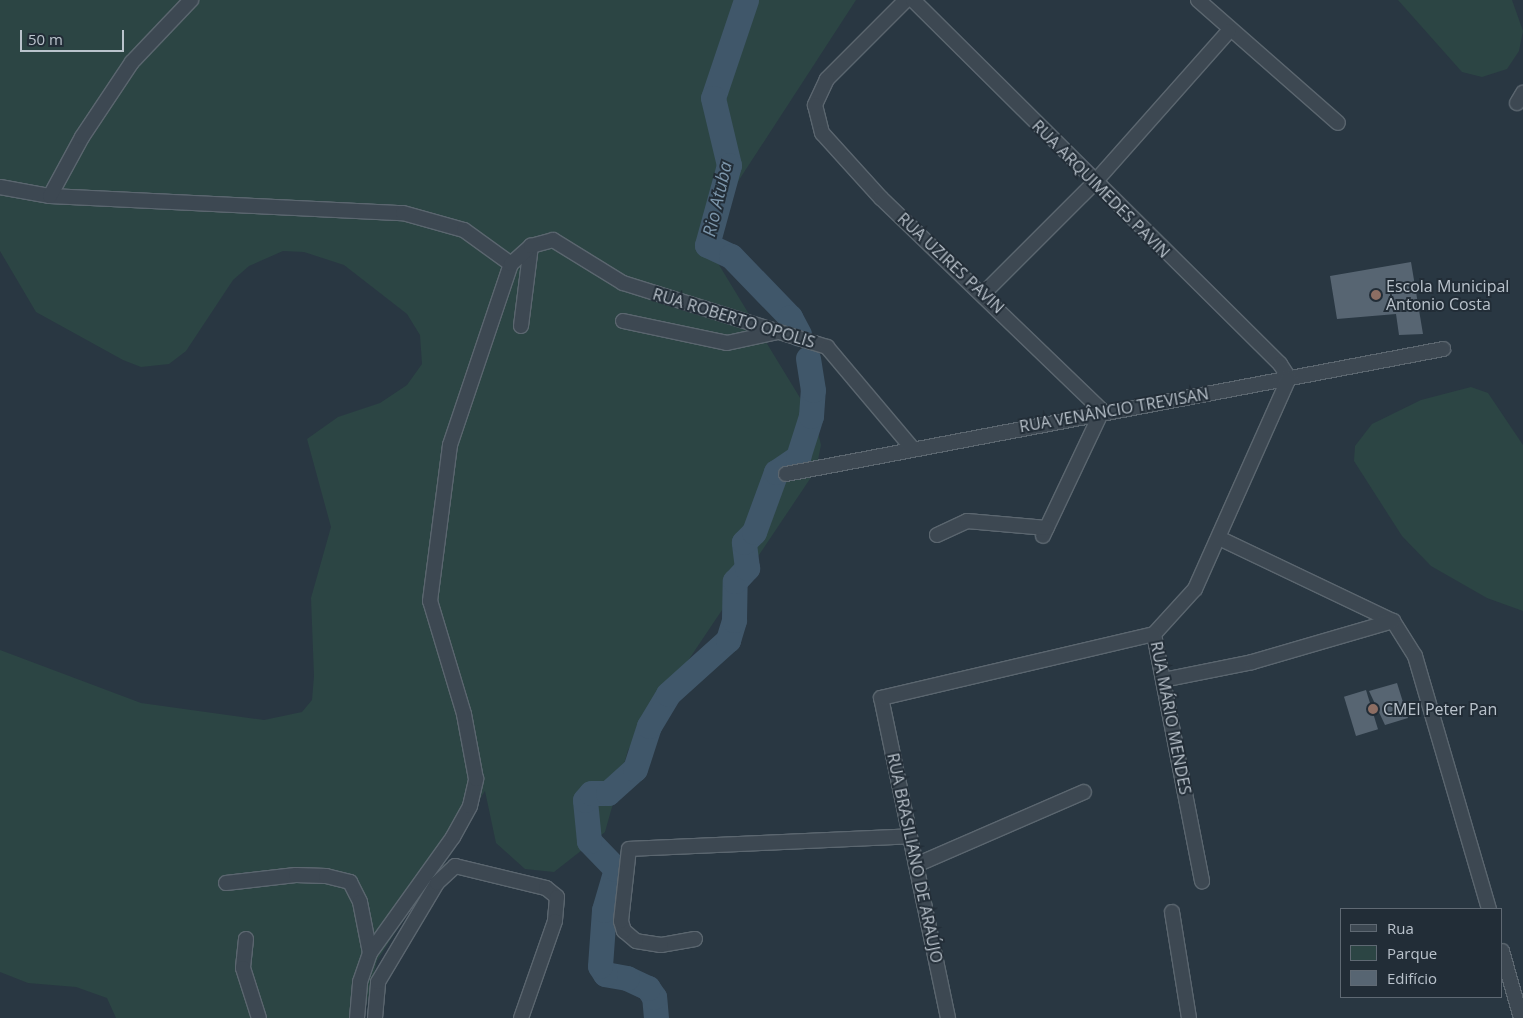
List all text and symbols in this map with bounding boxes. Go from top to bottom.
scale bar [22,20,126,52]
text: 50 m [28,29,63,49]
street label: RUA ARQUIMEDES PAVIN [1028,116,1174,262]
water label: Rio Atuba [698,159,736,239]
street label: RUA UZIRES PAVIN [894,209,1008,317]
place label: Escola Municipal Antonio Costa [1386,276,1509,314]
street label: RUA ROBERTO OPOLIS [651,284,817,352]
marker: Escola Municipal Antonio Costa [1370,289,1382,301]
street label: RUA VENÂNCIO TREVISAN [1018,384,1210,436]
street label: RUA MÁRIO MENDES [1147,640,1195,796]
place label: CMEI Peter Pan [1383,699,1497,719]
marker: CMEI Peter Pan [1367,703,1379,715]
street label: RUA BRASILIANO DE ARAÚJO [883,751,947,965]
legend [1340,908,1503,998]
text: Rua [1387,918,1414,938]
text: Parque [1387,943,1437,963]
text: Edifício [1387,968,1437,988]

